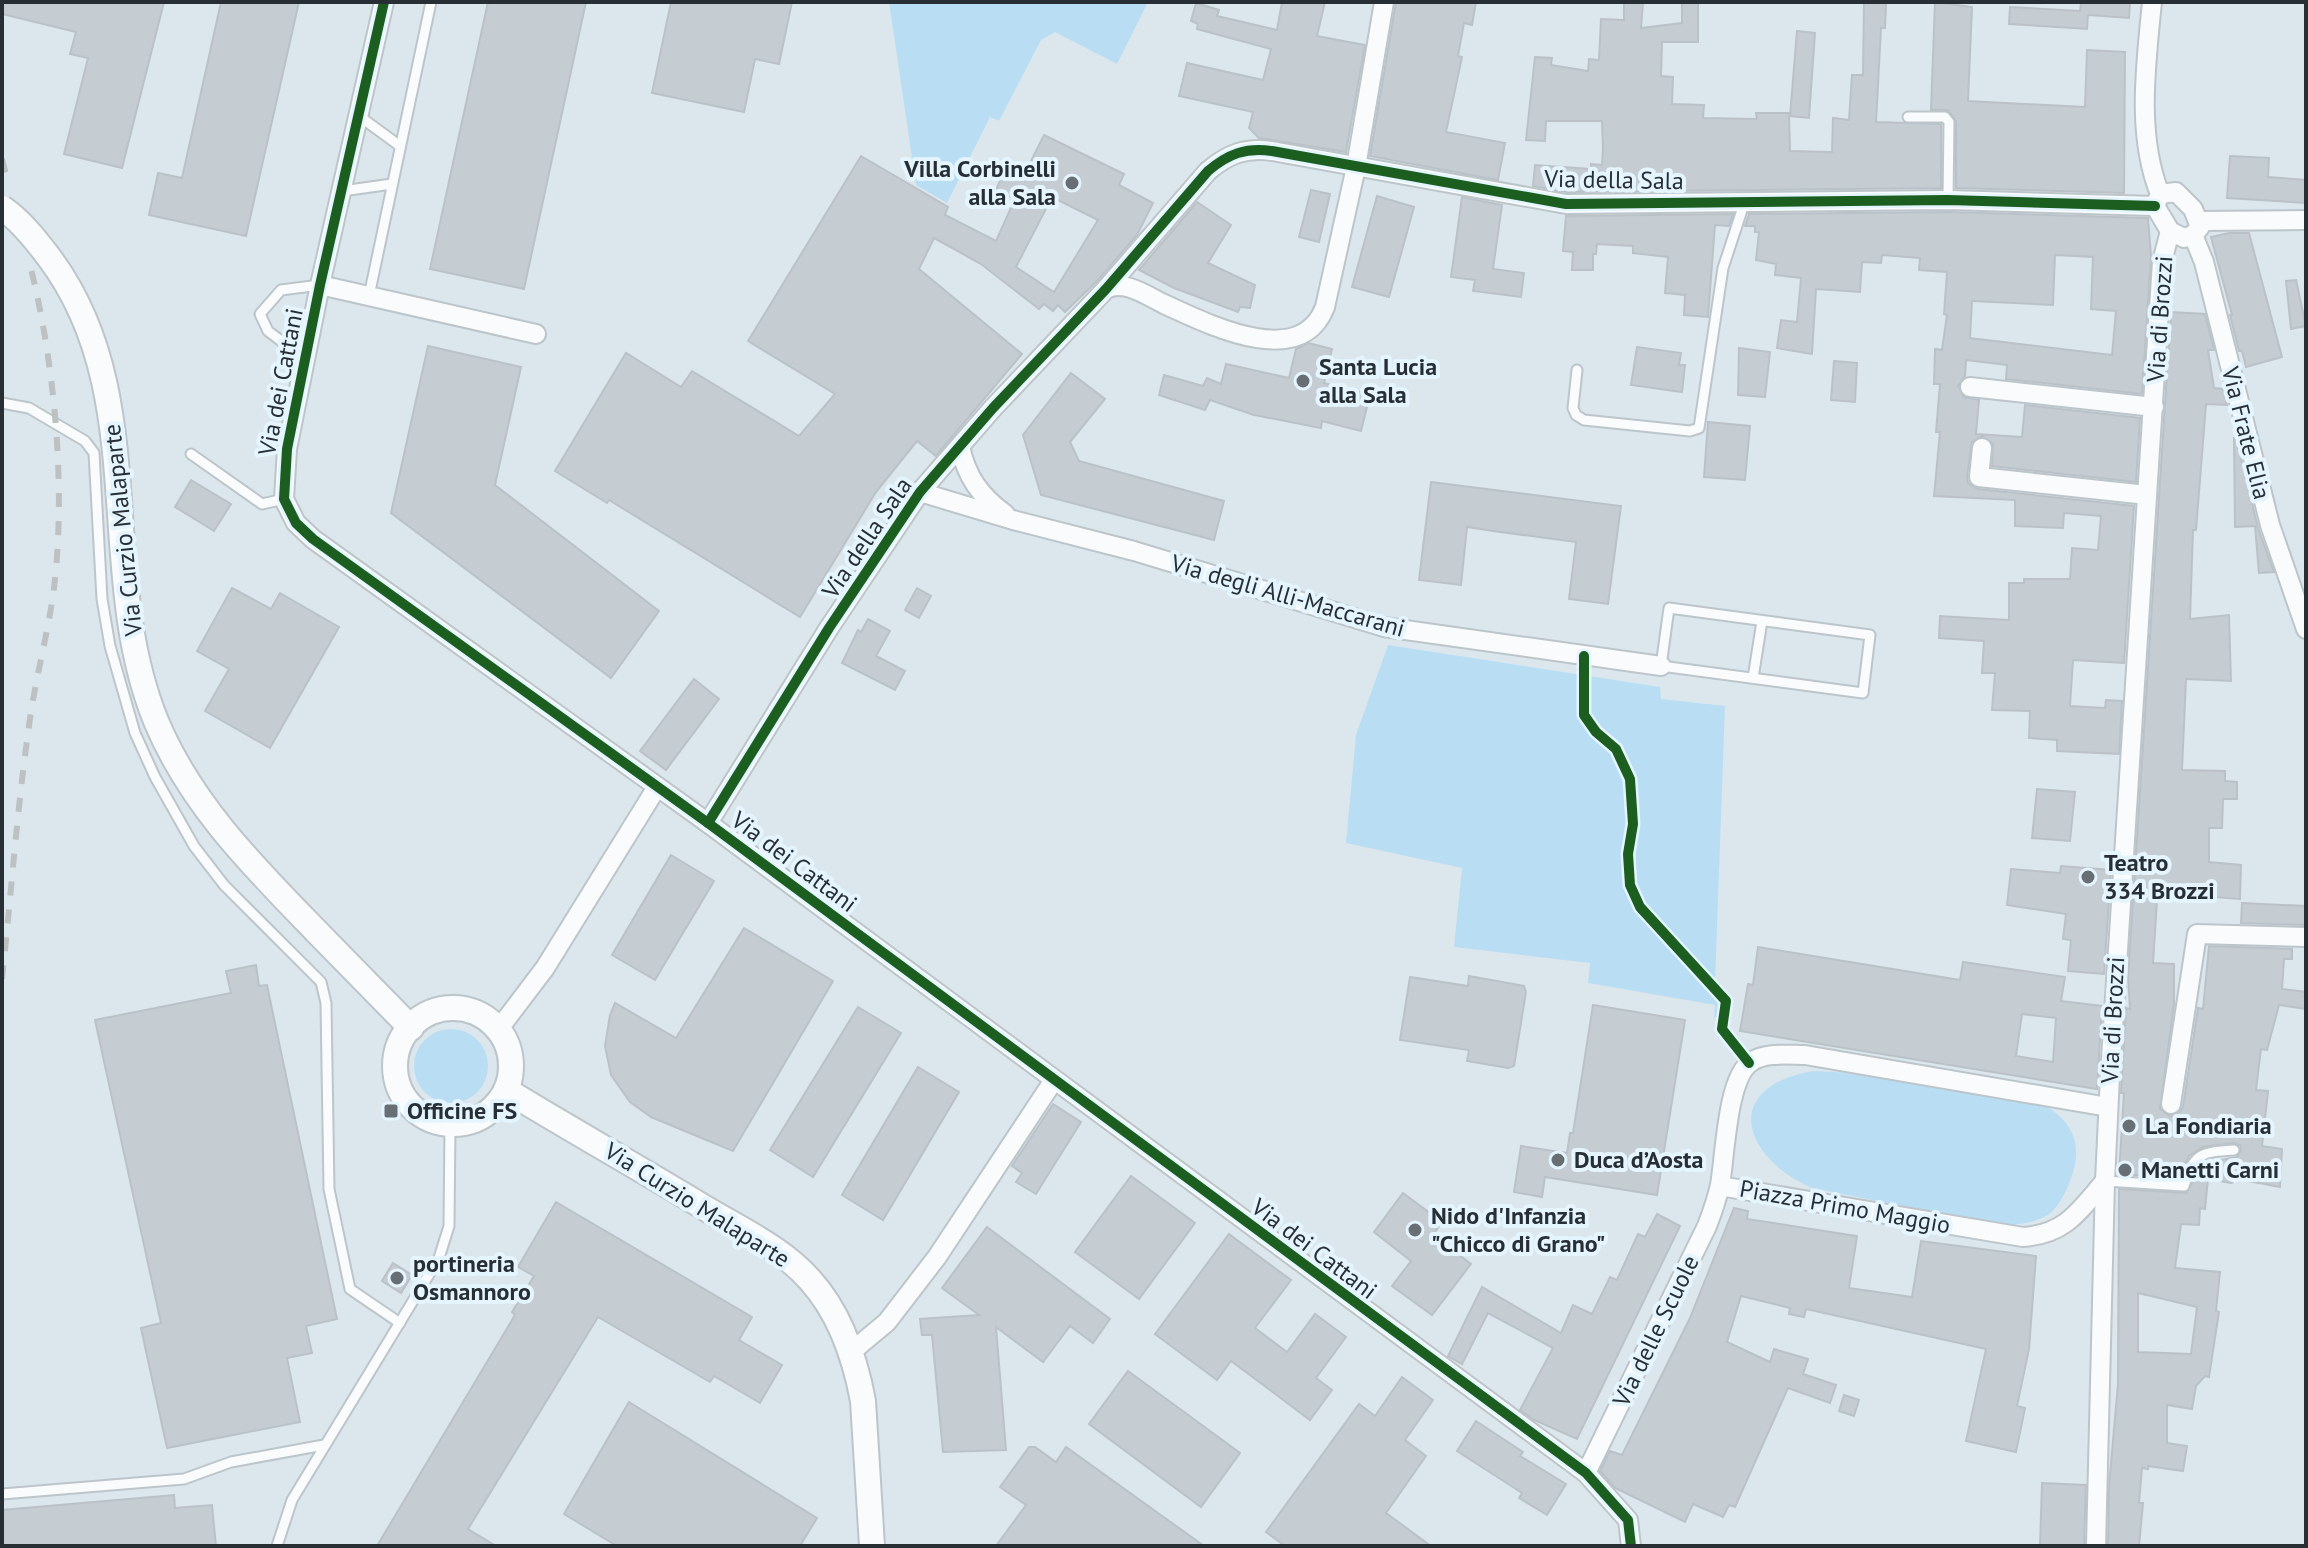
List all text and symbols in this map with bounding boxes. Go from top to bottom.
place label: Villa Corbinelli alla Sala [903,153,1056,212]
street label: Via della Sala [1543,163,1684,196]
marker: Villa Corbinelli alla Sala [1063,174,1081,192]
street label: Via di Brozzi [2140,255,2179,384]
street label: Via dei Cattani [251,306,310,459]
place label: Santa Lucia alla Sala [1319,351,1437,410]
street label: Via Frate Elia [2215,362,2278,502]
marker: Santa Lucia alla Sala [1294,372,1312,390]
street label: Via Curzio Malaparte [96,423,149,639]
street label: Via della Sala [814,471,918,605]
street label: Via degli Alli-Maccarani [1167,547,1409,644]
street label: Via dei Cattani [725,804,863,919]
place label: Teatro 334 Brozzi [2104,847,2215,906]
marker: Teatro 334 Brozzi [2079,868,2097,886]
street label: Via di Brozzi [2094,956,2131,1085]
place label: Officine FS [407,1095,517,1126]
marker: Officine FS [382,1102,400,1120]
place label: La Fondiaria [2145,1110,2272,1141]
marker: La Fondiaria [2120,1117,2138,1135]
street label: Via Curzio Malaparte [598,1135,796,1274]
place label: Duca d’Aosta [1574,1144,1703,1175]
marker: Duca d’Aosta [1549,1151,1567,1169]
place label: Manetti Carni [2141,1154,2279,1185]
marker: Manetti Carni [2116,1161,2134,1179]
street label: Piazza Primo Maggio [1737,1173,1953,1240]
street label: Via dei Cattani [1245,1191,1383,1306]
place label: Nido d'Infanzia "Chicco di Grano" [1431,1200,1606,1259]
marker: Nido d'Infanzia "Chicco di Grano" [1406,1221,1424,1239]
place label: portineria Osmannoro [413,1248,531,1307]
street label: Via delle Scuole [1605,1250,1706,1412]
marker: portineria Osmannoro [388,1269,406,1287]

